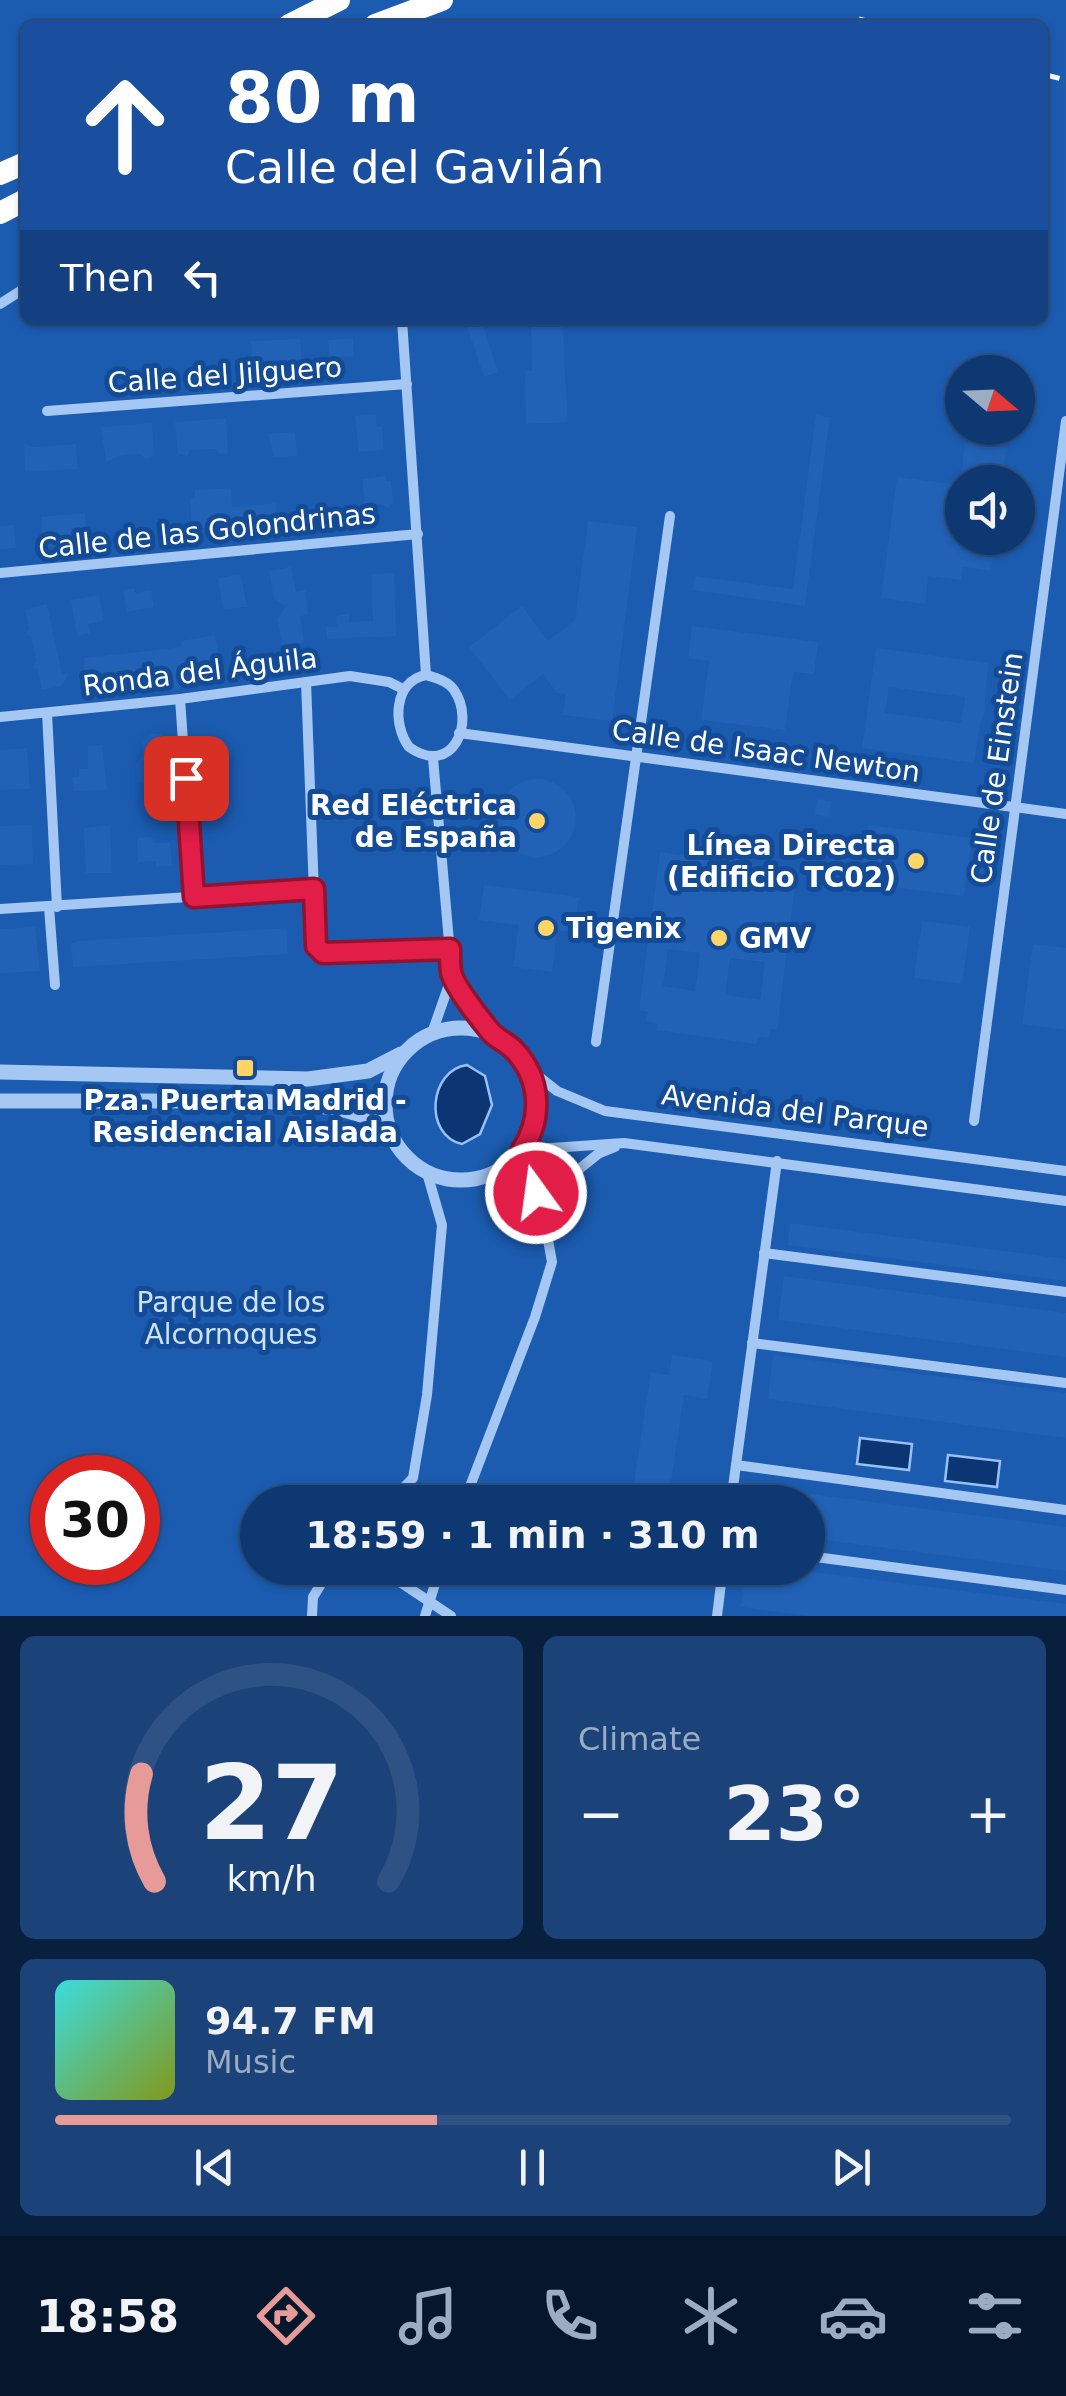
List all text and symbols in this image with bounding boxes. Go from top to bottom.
text: 80 m [225,57,420,139]
icon: ahead [60,60,190,190]
text: Calle del Gavilán [225,141,604,194]
icon: left [175,250,230,305]
text: Then [60,256,155,300]
street label: Calle del Jilguero [107,350,343,400]
north arrow [945,355,1035,445]
map controls [945,355,1035,555]
button: sound [945,465,1035,555]
street label: Calle de las Golondrinas [37,497,377,565]
street label: Ronda del Águila [81,640,319,703]
street label: Calle de Einstein [964,650,1030,886]
street label: Calle de Isaac Newton [610,713,922,789]
pin [144,736,229,821]
icon: arrive [159,751,214,806]
place label: Red Eléctrica de España [310,789,517,854]
marker: Red Eléctrica de España [526,810,548,832]
place label: Línea Directa (Edificio TC02) [667,829,896,894]
marker: Línea Directa (Edificio TC02) [905,850,927,872]
place label: Tigenix [566,912,681,945]
marker: Tigenix [535,917,557,939]
place label: GMV [739,922,812,955]
marker: GMV [708,927,730,949]
marker: Pza. Puerta Madrid - Residencial Aislada [234,1057,256,1079]
street label: Avenida del Parque [660,1078,930,1144]
place label: Pza. Puerta Madrid - Residencial Aislada [84,1084,407,1149]
position arrow [484,1141,588,1245]
park label: Parque de los Alcornoques [137,1286,325,1351]
speed limit sign: 30 [30,1455,160,1585]
text: 18:59 · 1 min · 310 m [305,1513,760,1557]
text: Climate [578,1720,701,1758]
text: 27 [199,1742,344,1864]
text: 23° [724,1770,865,1858]
text: − [578,1782,624,1846]
text: + [965,1782,1011,1846]
text: km/h [226,1858,317,1899]
text: 94.7 FM [205,1999,376,2043]
text: Music [205,2043,296,2081]
icon: previous [187,2140,242,2195]
icon: pause [505,2140,560,2195]
icon: next [824,2140,879,2195]
icon: directions [251,2281,321,2351]
icon: music [393,2281,463,2351]
icon: phone [535,2281,605,2351]
icon: climate [676,2281,746,2351]
icon: car [818,2281,888,2351]
icon: filters [960,2281,1030,2351]
text: 18:58 [36,2290,179,2343]

